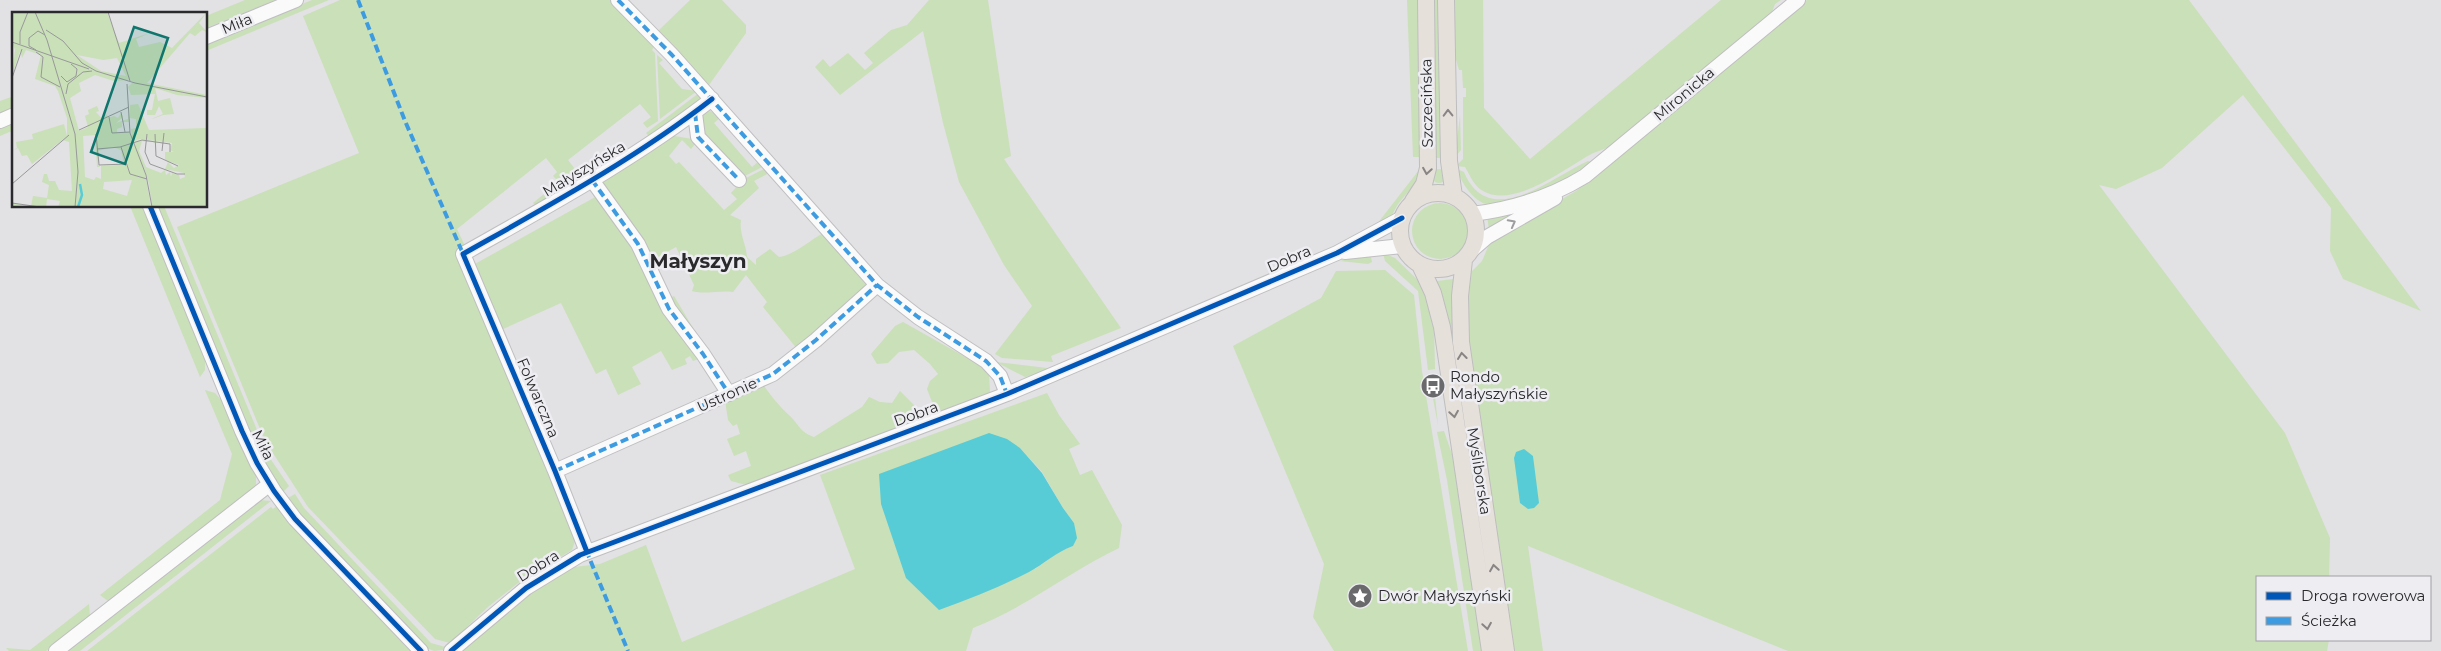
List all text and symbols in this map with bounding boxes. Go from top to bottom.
street label: Miła [219,9,255,38]
inset map [12,12,208,208]
street label: Szczecińska [1416,58,1437,148]
street label: Mironicka [1649,63,1718,125]
one-way arrow [1442,109,1453,117]
street label: Małyszyńska [539,136,629,201]
one-way arrow [1422,167,1433,175]
one-way arrow [1507,219,1516,229]
street label: Dobra [1264,241,1314,276]
district label: Małyszyn [649,249,747,273]
one-way arrow [1458,351,1468,360]
street label: Folwarczna [513,355,564,441]
place label: Rondo Małyszyńskie [1450,367,1548,403]
street label: Ustronie [694,373,760,416]
bus stop icon: Rondo Małyszyńskie [1420,373,1446,399]
street label: Dobra [891,397,941,430]
one-way arrow [1449,409,1459,418]
street label: Myśliborska [1463,426,1496,516]
street label: Miła [248,427,279,463]
street label: Dobra [513,545,562,586]
one-way arrow [1489,564,1500,572]
legend [2256,576,2431,641]
place icon: Dwór Małyszyński [1347,583,1373,609]
place label: Dwór Małyszyński [1378,586,1511,605]
text: Droga rowerowa [2301,586,2425,605]
text: Ścieżka [2301,611,2357,630]
one-way arrow [1481,622,1491,631]

